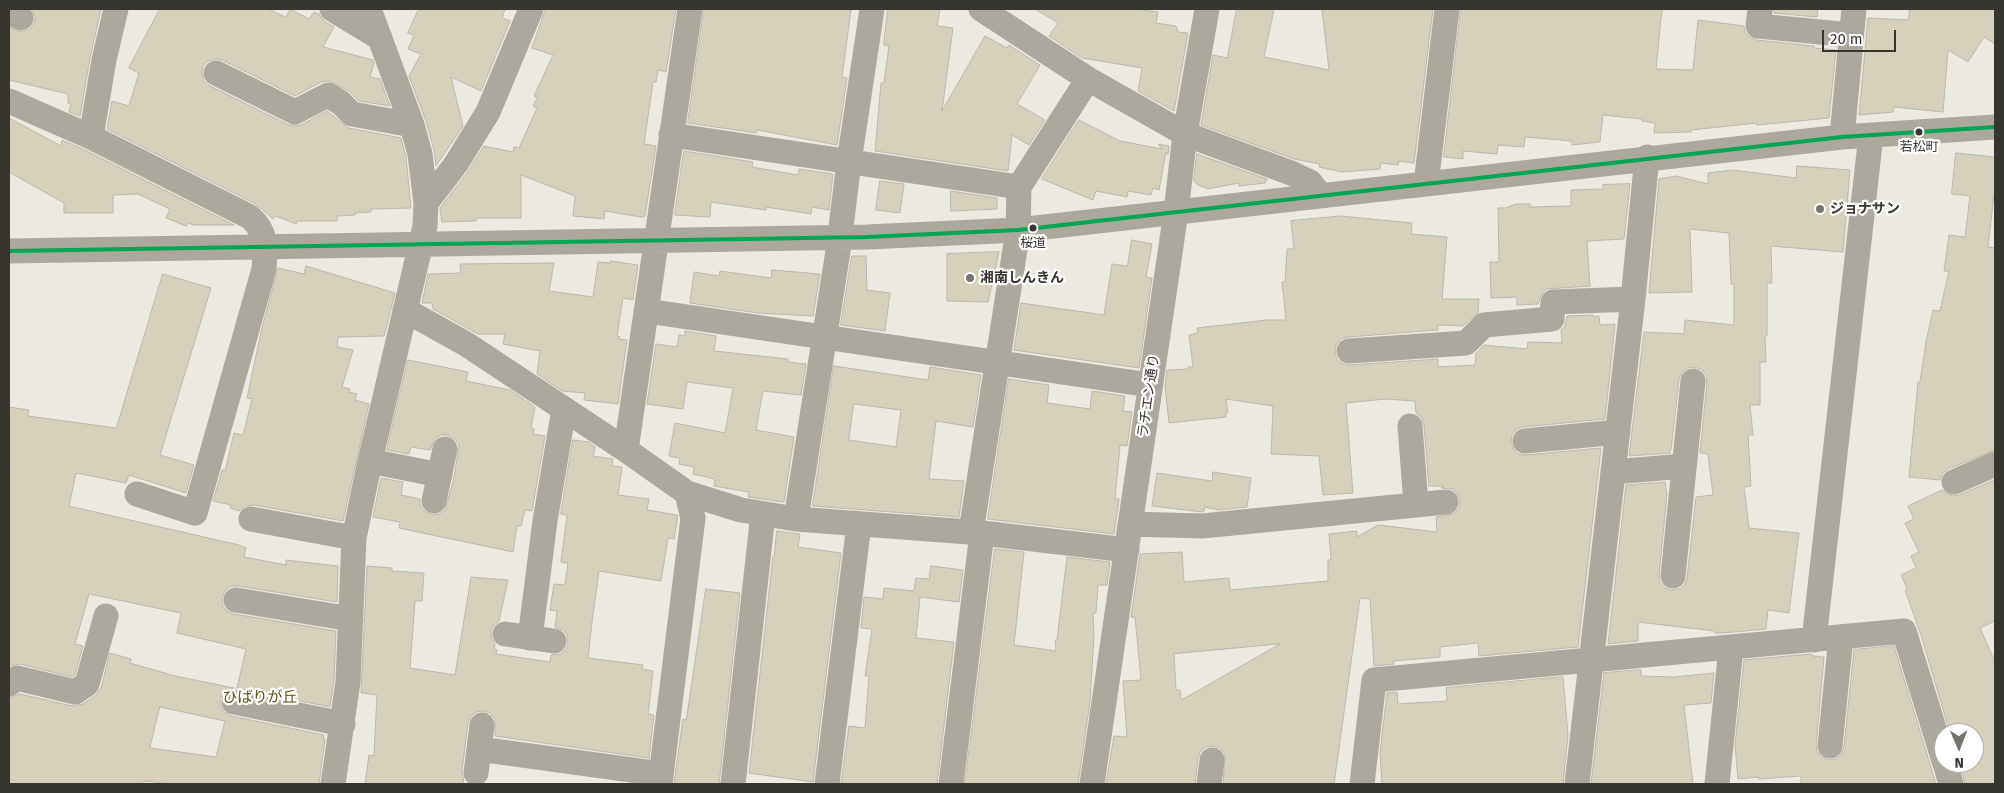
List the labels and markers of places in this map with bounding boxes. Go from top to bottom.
marker: 若松町 [1914,127,1924,137]
place label: 若松町 [1900,139,1938,155]
place label: ジョナサン [1830,201,1900,217]
marker: ジョナサン [1814,203,1826,215]
marker: 桜道 [1028,223,1038,233]
place label: 桜道 [1020,235,1046,251]
place label: 湘南しんきん [980,270,1064,286]
marker: 湘南しんきん [964,272,976,284]

